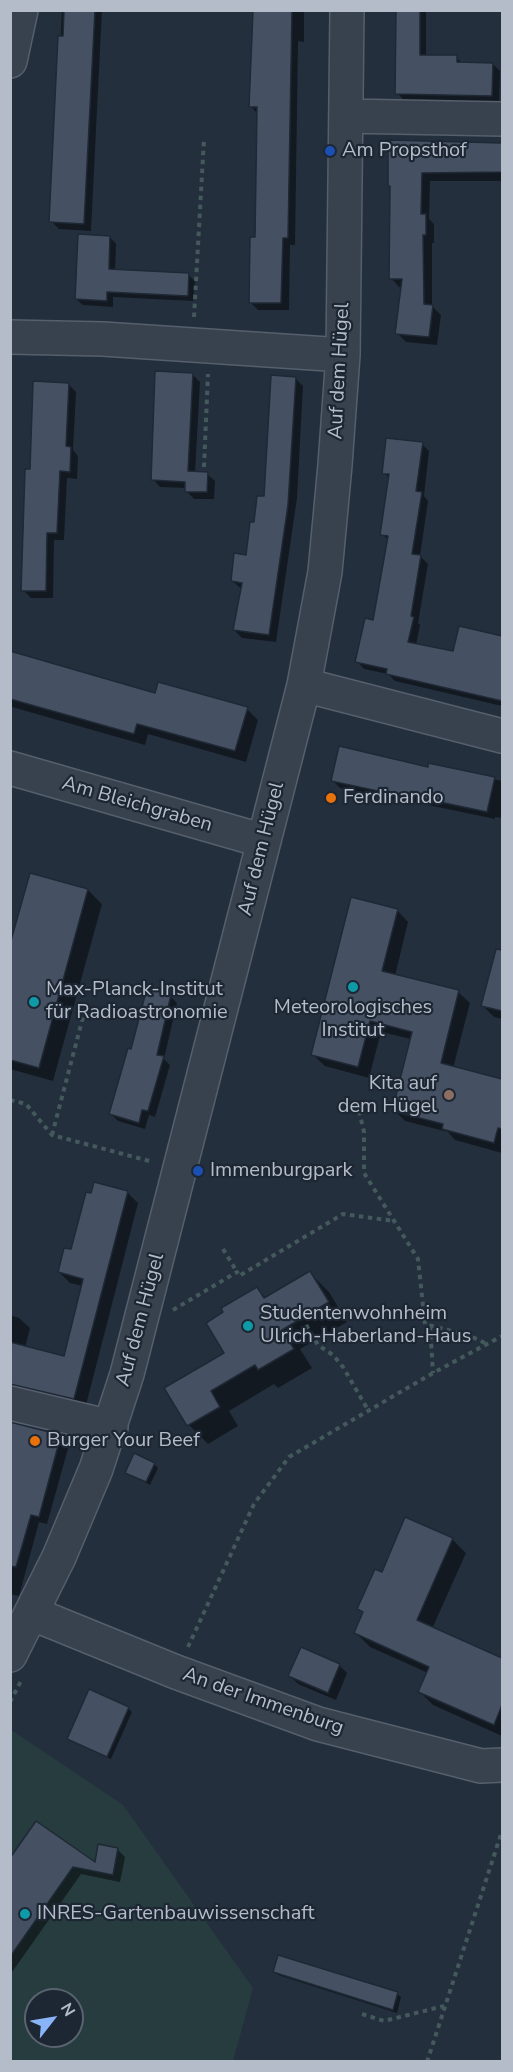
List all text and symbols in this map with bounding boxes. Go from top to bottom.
place label: Am Propsthof [342,139,467,163]
marker: Am Propsthof [323,144,337,158]
street label: Auf dem Hügel [324,302,356,440]
street label: Am Bleichgraben [59,772,215,838]
street label: Auf dem Hügel [234,780,290,918]
place label: Ferdinando [343,786,444,810]
marker: Ferdinando [324,791,338,805]
place label: Max-Planck-Institut für Radioastronomie [46,978,228,1025]
marker: Meteorologisches Institut [346,980,360,994]
marker: Max-Planck-Institut für Radioastronomie [27,995,41,1009]
place label: Meteorologisches Institut [274,996,432,1043]
place label: Kita auf dem Hügel [338,1072,437,1119]
marker: Kita auf dem Hügel [442,1088,456,1102]
place label: Immenburgpark [210,1159,352,1183]
marker: Immenburgpark [191,1164,205,1178]
street label: Auf dem Hügel [112,1251,170,1389]
place label: Studentenwohnheim Ulrich-Haberland-Haus [260,1302,471,1349]
marker: Studentenwohnheim Ulrich-Haberland-Haus [241,1319,255,1333]
place label: Burger Your Beef [47,1429,200,1453]
marker: Burger Your Beef [28,1434,42,1448]
street label: An der Immenburg [179,1663,347,1741]
place label: INRES-Gartenbauwissenschaft [37,1902,314,1926]
marker: INRES-Gartenbauwissenschaft [18,1907,32,1921]
north arrow [24,1988,84,2048]
text: N [55,1999,80,2021]

